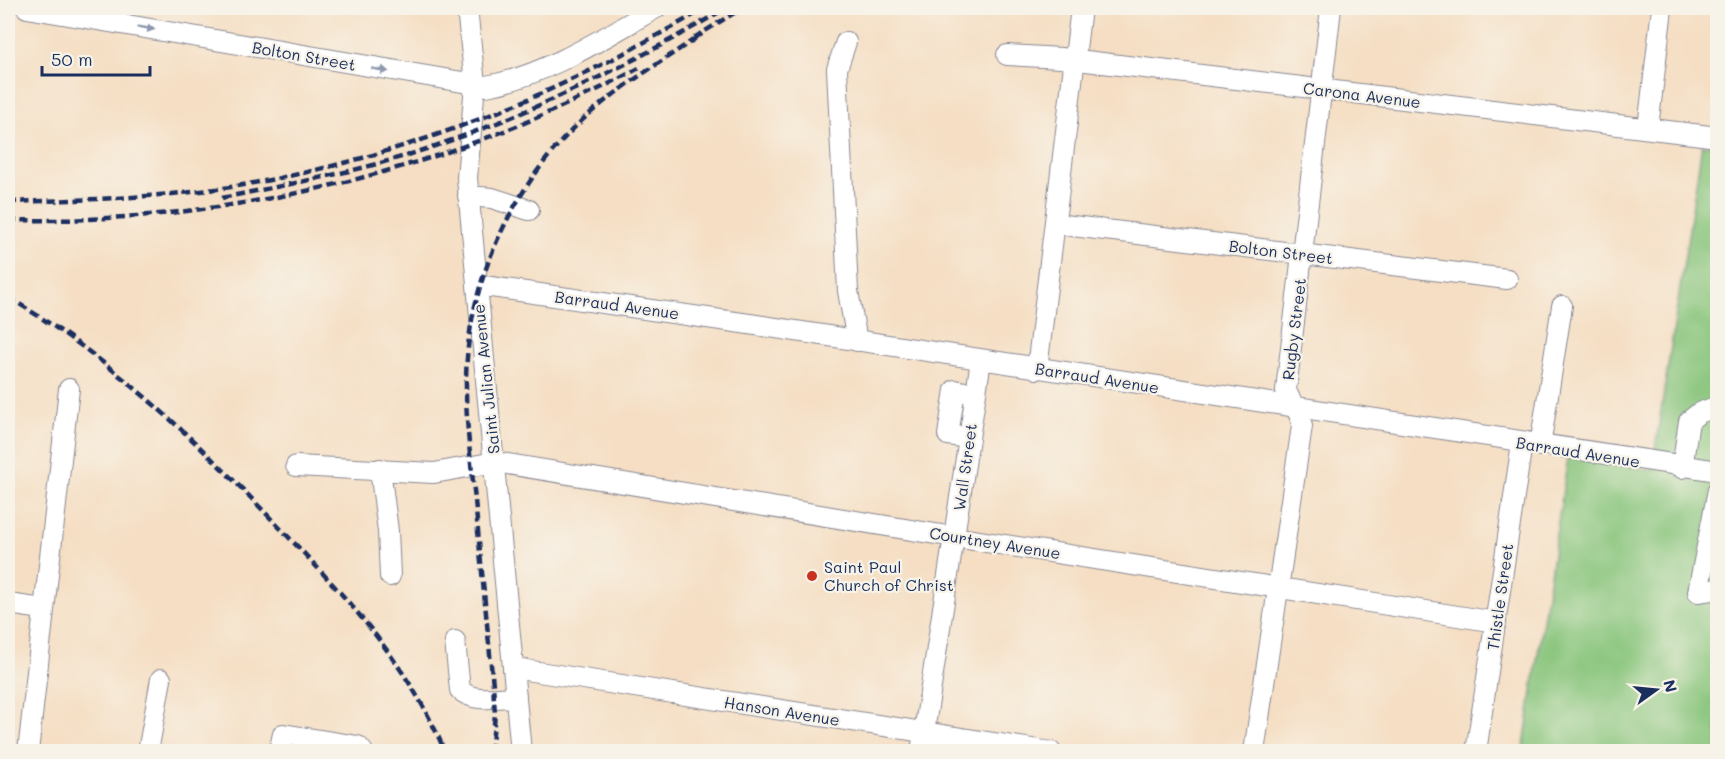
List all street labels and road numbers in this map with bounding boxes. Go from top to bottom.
street label: Bolton Street [251,36,358,75]
street label: Carona Avenue [1302,77,1422,112]
street label: Bolton Street [1228,235,1334,268]
street label: Rugby Street [1277,277,1310,381]
street label: Barraud Avenue [554,285,681,324]
street label: Saint Julian Avenue [467,303,504,455]
street label: Barraud Avenue [1034,357,1161,398]
street label: Wall Street [948,422,981,512]
street label: Barraud Avenue [1515,431,1642,472]
street label: Courtney Avenue [928,522,1062,563]
street label: Thistle Street [1482,542,1517,652]
street label: Hanson Avenue [723,691,841,730]

